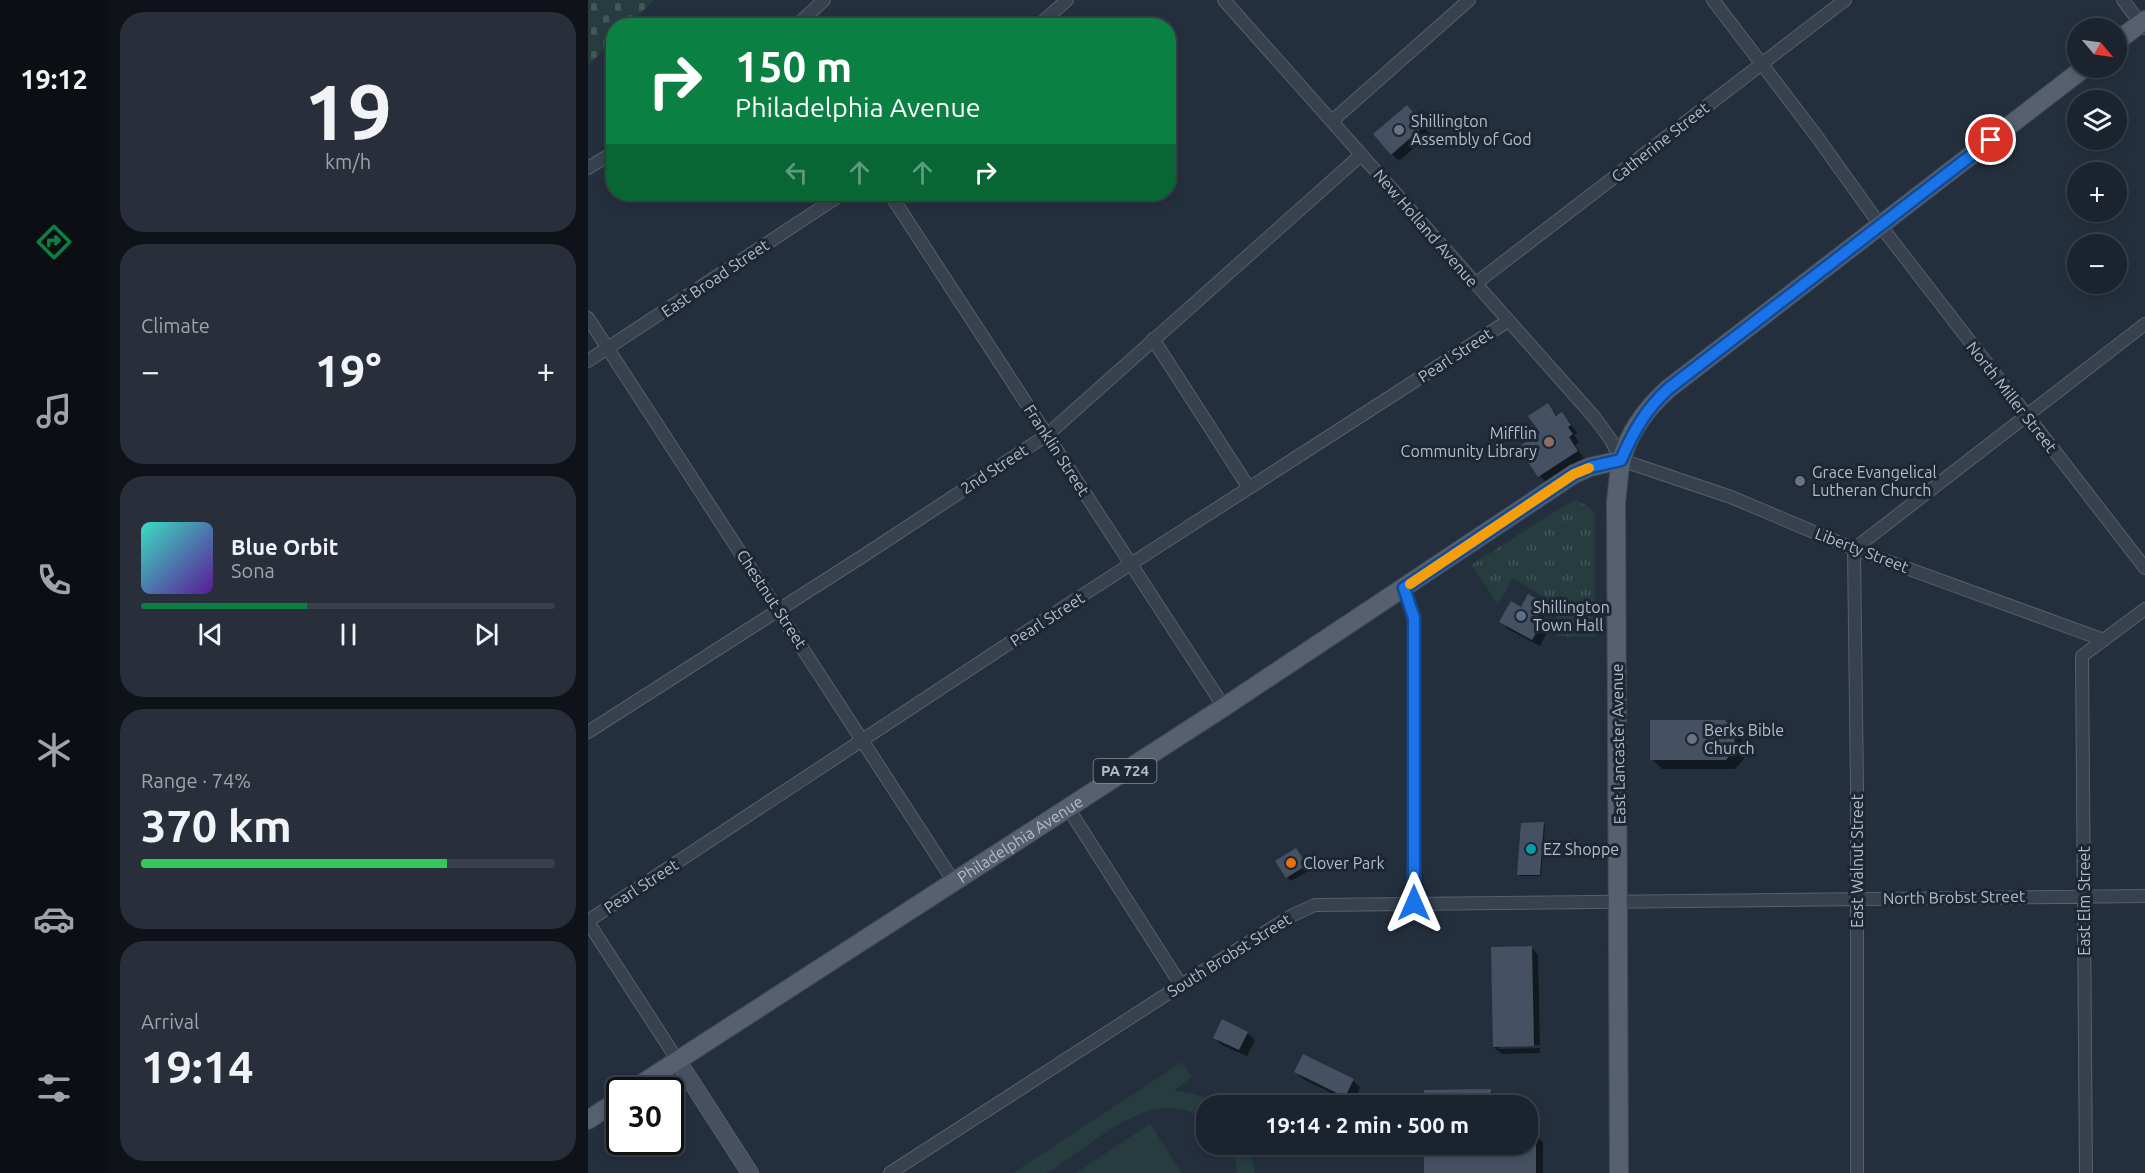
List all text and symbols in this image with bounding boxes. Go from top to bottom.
north arrow [2067,18,2127,78]
map controls [2067,18,2127,294]
icon: right [636,42,714,120]
text: 150 m [735,43,852,90]
text: 19:12 [20,64,88,94]
text: 19 [304,67,392,155]
button: layers [2067,90,2127,150]
text: Philadelphia Avenue [735,92,981,122]
street label: Catherine Street [1608,98,1713,186]
place label: Shillington Assembly of God [1411,112,1532,148]
pin [1965,114,2016,165]
marker: Shillington Assembly of God [1392,123,1406,137]
icon: arrive [1974,123,2007,156]
text: km/h [325,150,371,173]
icon: left [780,156,813,189]
icon: ahead [843,156,876,189]
icon: ahead [906,156,939,189]
icon: right [969,156,1002,189]
button: + [2067,162,2127,222]
street label: New Holland Avenue [1370,166,1482,290]
icon: directions [33,221,75,263]
button: − [2067,234,2127,294]
street label: East Broad Street [658,235,773,321]
text: Climate [141,314,210,337]
street label: Pearl Street [1414,324,1496,386]
street label: North Miller Street [1963,338,2061,456]
text: 19° [315,345,381,396]
text: − [141,352,160,389]
text: + [536,352,555,389]
icon: music [33,390,75,432]
street label: Franklin Street [1021,401,1094,500]
place label: Mifflin Community Library [1401,424,1537,460]
marker: Mifflin Community Library [1542,435,1556,449]
street label: 2nd Street [957,440,1031,497]
place label: Grace Evangelical Lutheran Church [1812,463,1937,499]
marker: Grace Evangelical Lutheran Church [1793,474,1807,488]
street label: Liberty Street [1813,524,1912,576]
text: Blue Orbit [231,534,338,559]
street label: Chestnut Street [733,546,811,652]
icon: phone [33,559,75,601]
text: Sona [231,559,275,582]
street label: Pearl Street [1006,588,1088,650]
place label: Shillington Town Hall [1533,598,1610,634]
marker: Shillington Town Hall [1514,609,1528,623]
icon: previous [194,618,227,651]
icon: pause [332,618,365,651]
icon: next [470,618,503,651]
street label: East Lancaster Avenue [1608,663,1628,825]
place label: Berks Bible Church [1704,721,1784,757]
icon: climate [33,729,75,771]
marker: Berks Bible Church [1685,732,1699,746]
road number: PA 724 [1094,759,1156,783]
text: Range · 74% [141,769,251,792]
street label: Philadelphia Avenue [954,792,1086,886]
street label: East Walnut Street [1848,793,1866,928]
text: 370 km [141,800,292,851]
place label: EZ Shoppe [1543,840,1619,858]
marker: EZ Shoppe [1524,842,1538,856]
street label: East Elm Street [2075,846,2093,956]
place label: Clover Park [1303,854,1384,872]
street label: Pearl Street [600,855,682,917]
marker: Clover Park [1284,856,1298,870]
position arrow [1382,871,1446,935]
street label: North Brobst Street [1883,887,2026,907]
icon: car [33,898,75,940]
street label: South Brobst Street [1164,909,1295,1000]
text: Arrival [141,1010,199,1033]
text: 19:14 [141,1041,254,1092]
icon: filters [33,1067,75,1109]
speed limit sign: 30 [606,1077,684,1155]
text: 19:14 · 2 min · 500 m [1265,1112,1469,1137]

